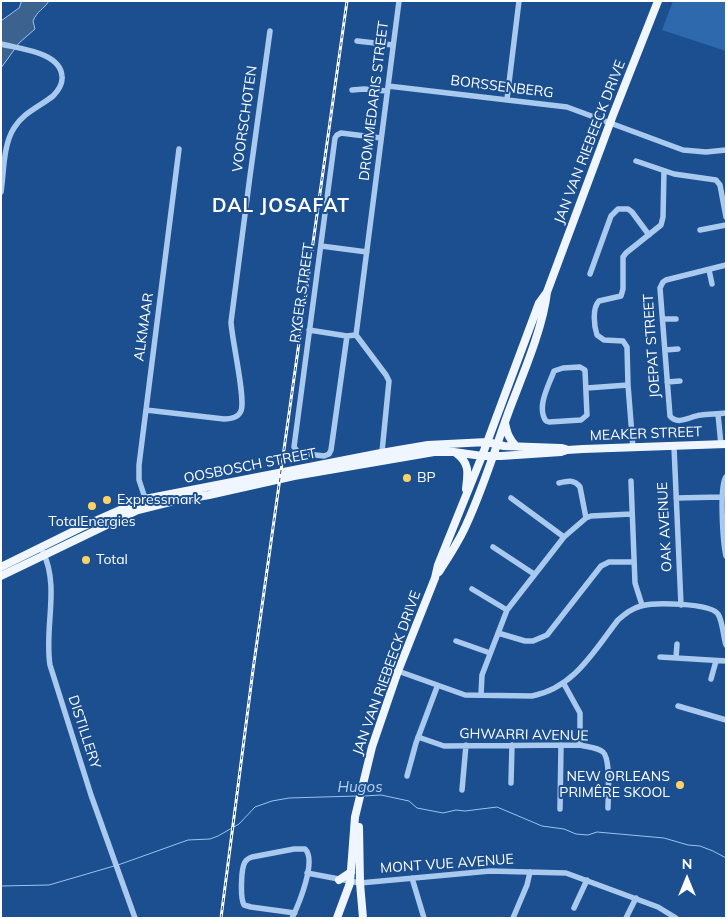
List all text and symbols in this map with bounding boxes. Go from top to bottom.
street label: DROMMEDARIS STREET [356,20,392,182]
street label: JAN VAN RIEBEECK DRIVE [551,58,629,226]
street label: VOORSCHOTEN [229,65,261,173]
street label: BORSSENBERG [449,72,555,102]
district label: DAL JOSAFAT [211,195,351,217]
street label: RYGER STREET [287,242,317,344]
street label: ALKMAAR [131,292,157,362]
street label: JOEPAT STREET [640,293,664,399]
street label: MEAKER STREET [590,424,702,444]
street label: OOSBOSCH STREET [182,445,318,487]
place label: BP [417,470,436,486]
marker: BP [401,472,413,484]
street label: OAK AVENUE [654,482,676,572]
place label: Expressmark [117,492,201,508]
marker: Expressmark [101,494,113,506]
marker: TotalEnergies [86,500,98,512]
place label: TotalEnergies [48,514,136,530]
place label: Total [96,552,128,568]
marker: Total [80,554,92,566]
street label: JAN VAN RIEBEECK DRIVE [349,588,425,758]
street label: DISTILLERY [64,693,104,771]
street label: GHWARRI AVENUE [459,725,589,745]
place label: NEW ORLEANS PRIMÊRE SKOOL [559,769,670,802]
water label: Hugos [337,778,383,796]
marker: NEW ORLEANS PRIMÊRE SKOOL [674,779,686,791]
street label: MONT VUE AVENUE [380,851,514,877]
north arrow [662,854,712,904]
text: N [682,855,692,873]

